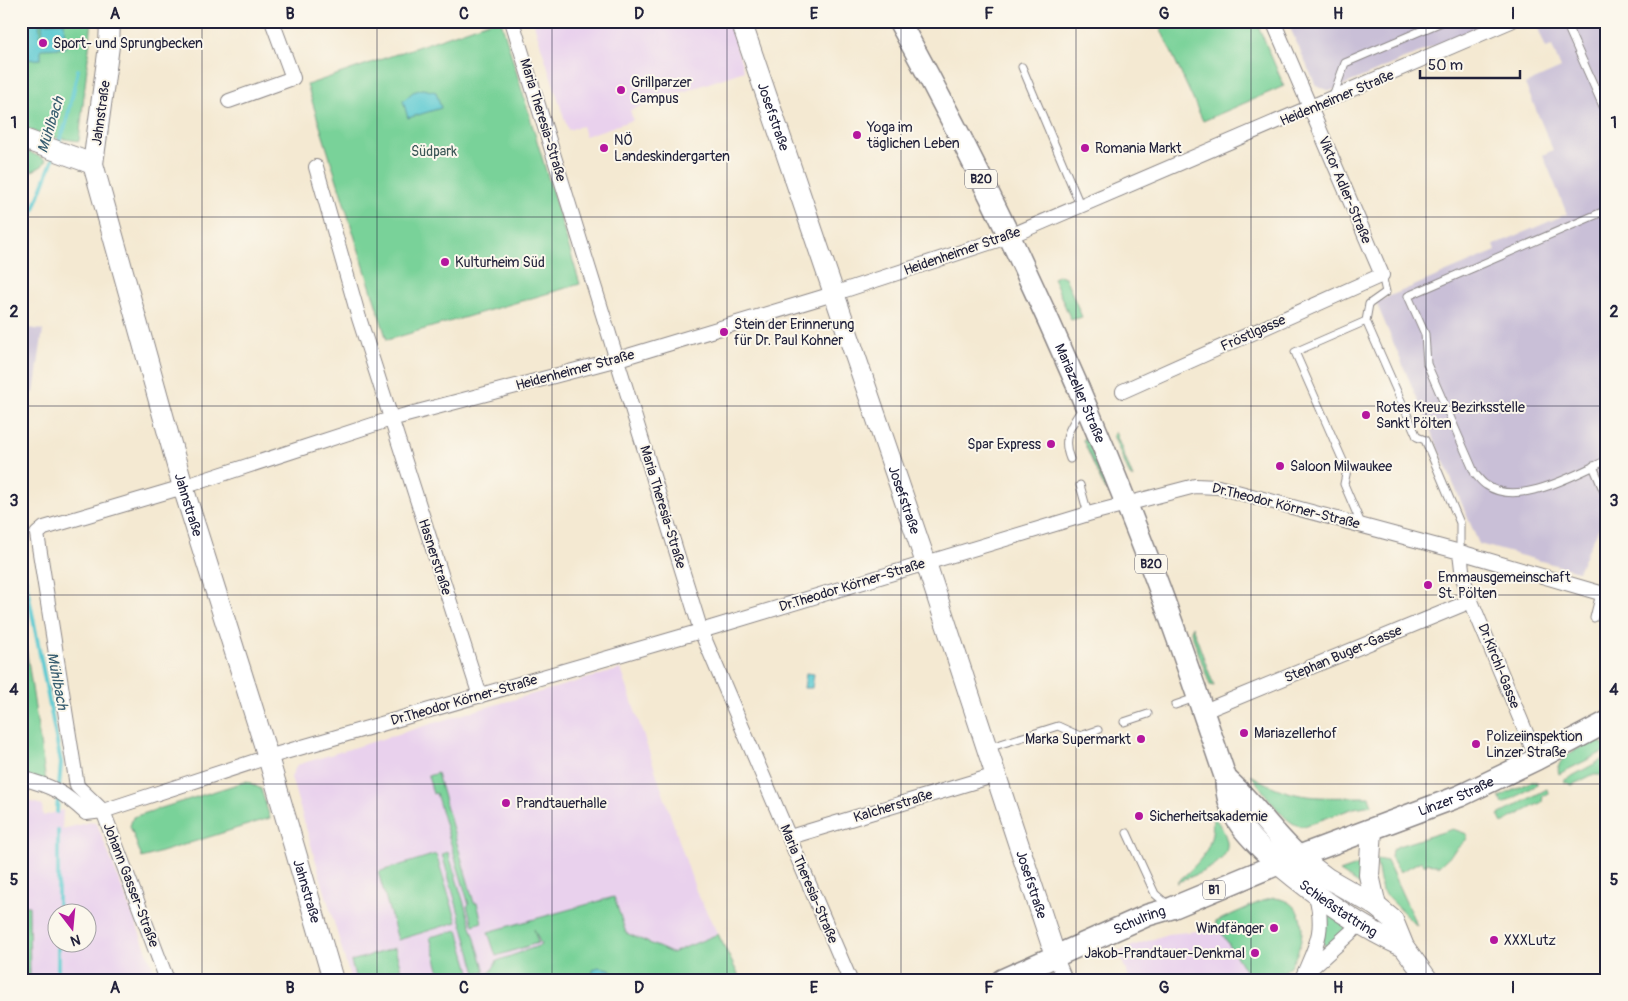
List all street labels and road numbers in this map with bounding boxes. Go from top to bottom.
street label: Maria Theresia-Straße [516,57,570,184]
street label: Heidenheimer Straße [1277,66,1397,130]
street label: Jahnstraße [88,79,114,147]
street label: Josefstraße [754,80,793,153]
street label: Viktor Adler-Straße [1315,134,1375,246]
road number: B20 [965,170,997,188]
street label: Heidenheimer Straße [902,223,1023,279]
street label: Fröstlgasse [1218,311,1288,355]
street label: Mariazeller Straße [1051,341,1109,445]
street label: Heidenheimer Straße [514,346,636,394]
street label: Maria Theresia-Straße [636,444,690,571]
street label: Josefstraße [885,463,924,536]
street label: Jahnstraße [171,471,207,539]
street label: Dr.Theodor Körner-Straße [1210,479,1362,533]
street label: Hasnerstraße [415,517,455,597]
road number: B20 [1135,554,1167,574]
street label: Dr.Theodor Körner-Straße [777,555,927,615]
street label: Dr.Kirchl-Gasse [1474,621,1524,711]
street label: Stephan Buger-Gasse [1282,622,1404,686]
street label: Dr.Theodor Körner-Straße [389,671,539,729]
street label: Linzer Straße [1416,773,1496,819]
street label: Kalcherstraße [851,786,935,826]
street label: Johann Gasser-Straße [99,820,163,950]
street label: Maria Theresia-Straße [776,822,842,946]
street label: Josefstraße [1013,848,1051,921]
street label: Jahnstraße [290,857,324,925]
street label: Schießstattring [1296,876,1381,940]
road number: B1 [1203,880,1225,900]
street label: Schulring [1111,902,1167,938]

